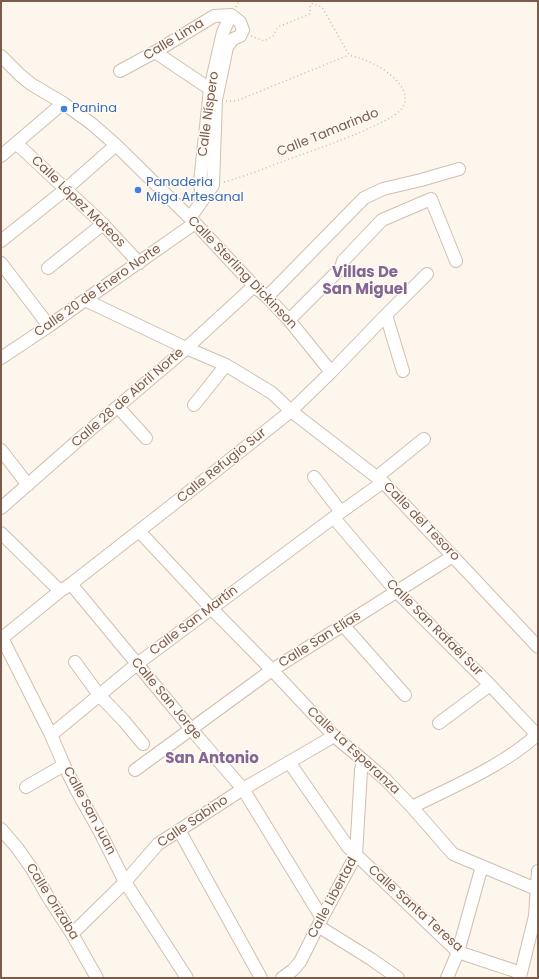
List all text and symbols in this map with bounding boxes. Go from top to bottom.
street label: Calle Lima [141,16,207,64]
street label: Calle Níspero [195,70,223,158]
place label: Panina [72,101,117,117]
marker: Panina [59,104,69,114]
street label: Calle Tamarindo [275,105,381,161]
street label: Calle López Mateos [28,153,128,251]
place label: Panaderia Miga Artesanal [146,175,244,206]
marker: Panaderia Miga Artesanal [133,185,143,195]
street label: Calle Sterling Dickinson [184,213,300,333]
street label: Calle 20 de Enero Norte [32,241,164,341]
district label: Villas De San Miguel [323,264,407,299]
street label: Calle 28 de Abril Norte [69,345,187,451]
street label: Calle Refugio Sur [174,425,270,507]
street label: Calle del Tesoro [379,479,463,565]
street label: Calle San Rafaél Sur [382,576,486,680]
street label: Calle San Martín [147,583,241,659]
street label: Calle San Elías [276,609,364,671]
street label: Calle San Jorge [127,655,205,743]
street label: Calle La Esperanza [303,704,403,798]
district label: San Antonio [165,750,259,768]
street label: Calle San Juan [59,764,119,858]
street label: Calle Sabino [155,793,231,851]
street label: Calle Libertad [305,855,361,941]
street label: Calle Orizaba [22,861,82,943]
street label: Calle Santa Teresa [364,862,466,956]

